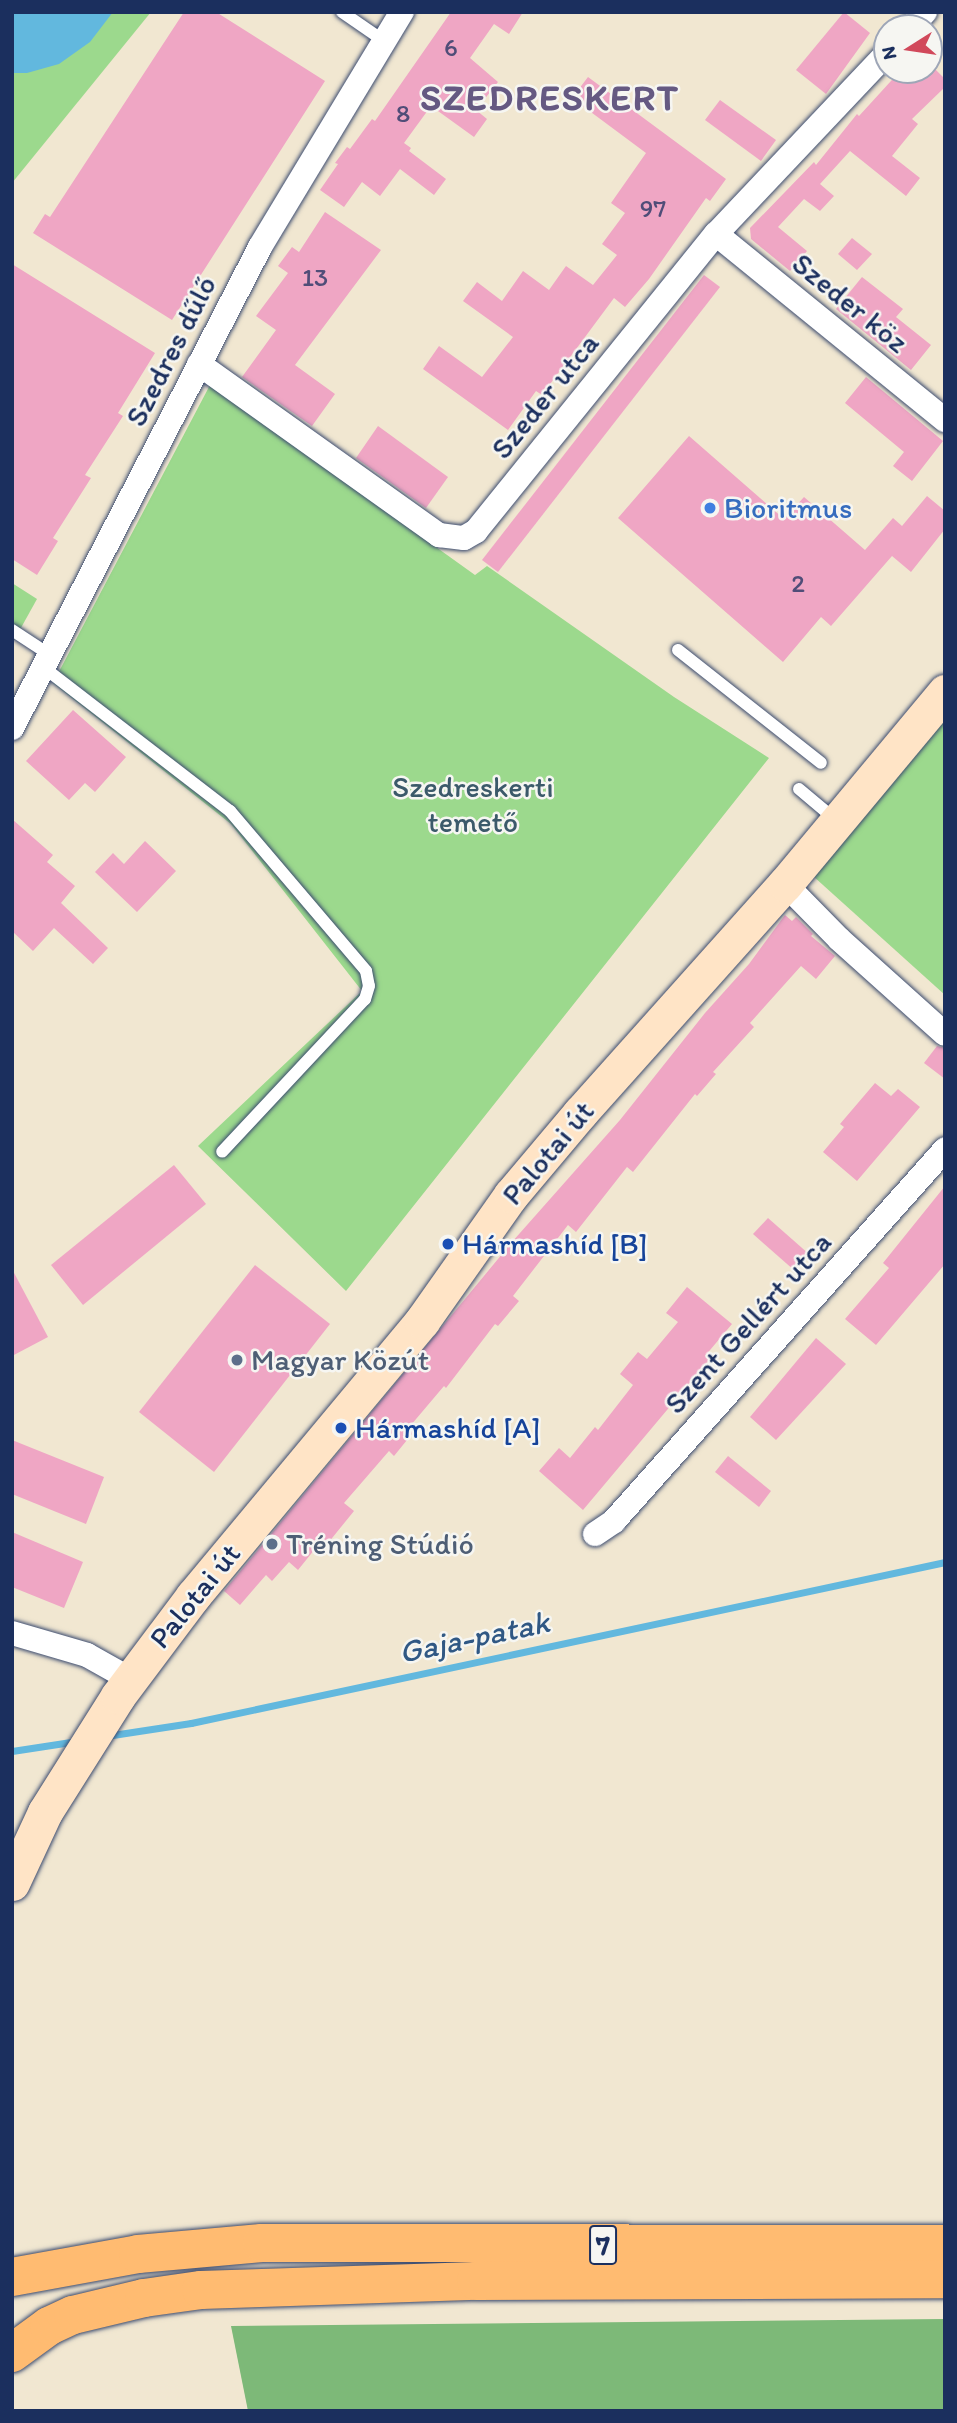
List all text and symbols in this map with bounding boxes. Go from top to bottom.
north arrow [873,14,943,84]
house number: 6 [444,32,458,64]
text: N [876,44,902,62]
district label: SZEDRESKERT [421,75,679,119]
house number: 8 [396,98,410,130]
house number: 97 [640,193,666,225]
street label: Szeder köz [785,245,915,361]
house number: 13 [302,262,328,294]
street label: Szedres dűlő [118,270,224,432]
street label: Szeder utca [484,326,606,466]
place label: Bioritmus [724,490,852,526]
marker: Bioritmus [702,500,718,516]
house number: 2 [791,568,805,600]
park label: Szedreskerti temető [392,769,554,840]
street label: Palotai út [494,1094,602,1212]
street label: Szent Gellért utca [657,1225,839,1421]
place label: Hármashíd [B] [462,1226,648,1262]
marker: Hármashíd [B] [440,1236,456,1252]
place label: Magyar Közút [251,1342,429,1378]
marker: Magyar Közút [229,1352,245,1368]
place label: Hármashíd [A] [355,1410,540,1446]
marker: Hármashíd [A] [333,1420,349,1436]
place label: Tréning Stúdió [286,1526,474,1562]
street label: Palotai út [142,1536,248,1656]
marker: Tréning Stúdió [264,1536,280,1552]
water label: Gaja-patak [395,1602,553,1672]
road number: 7 [589,2220,617,2270]

